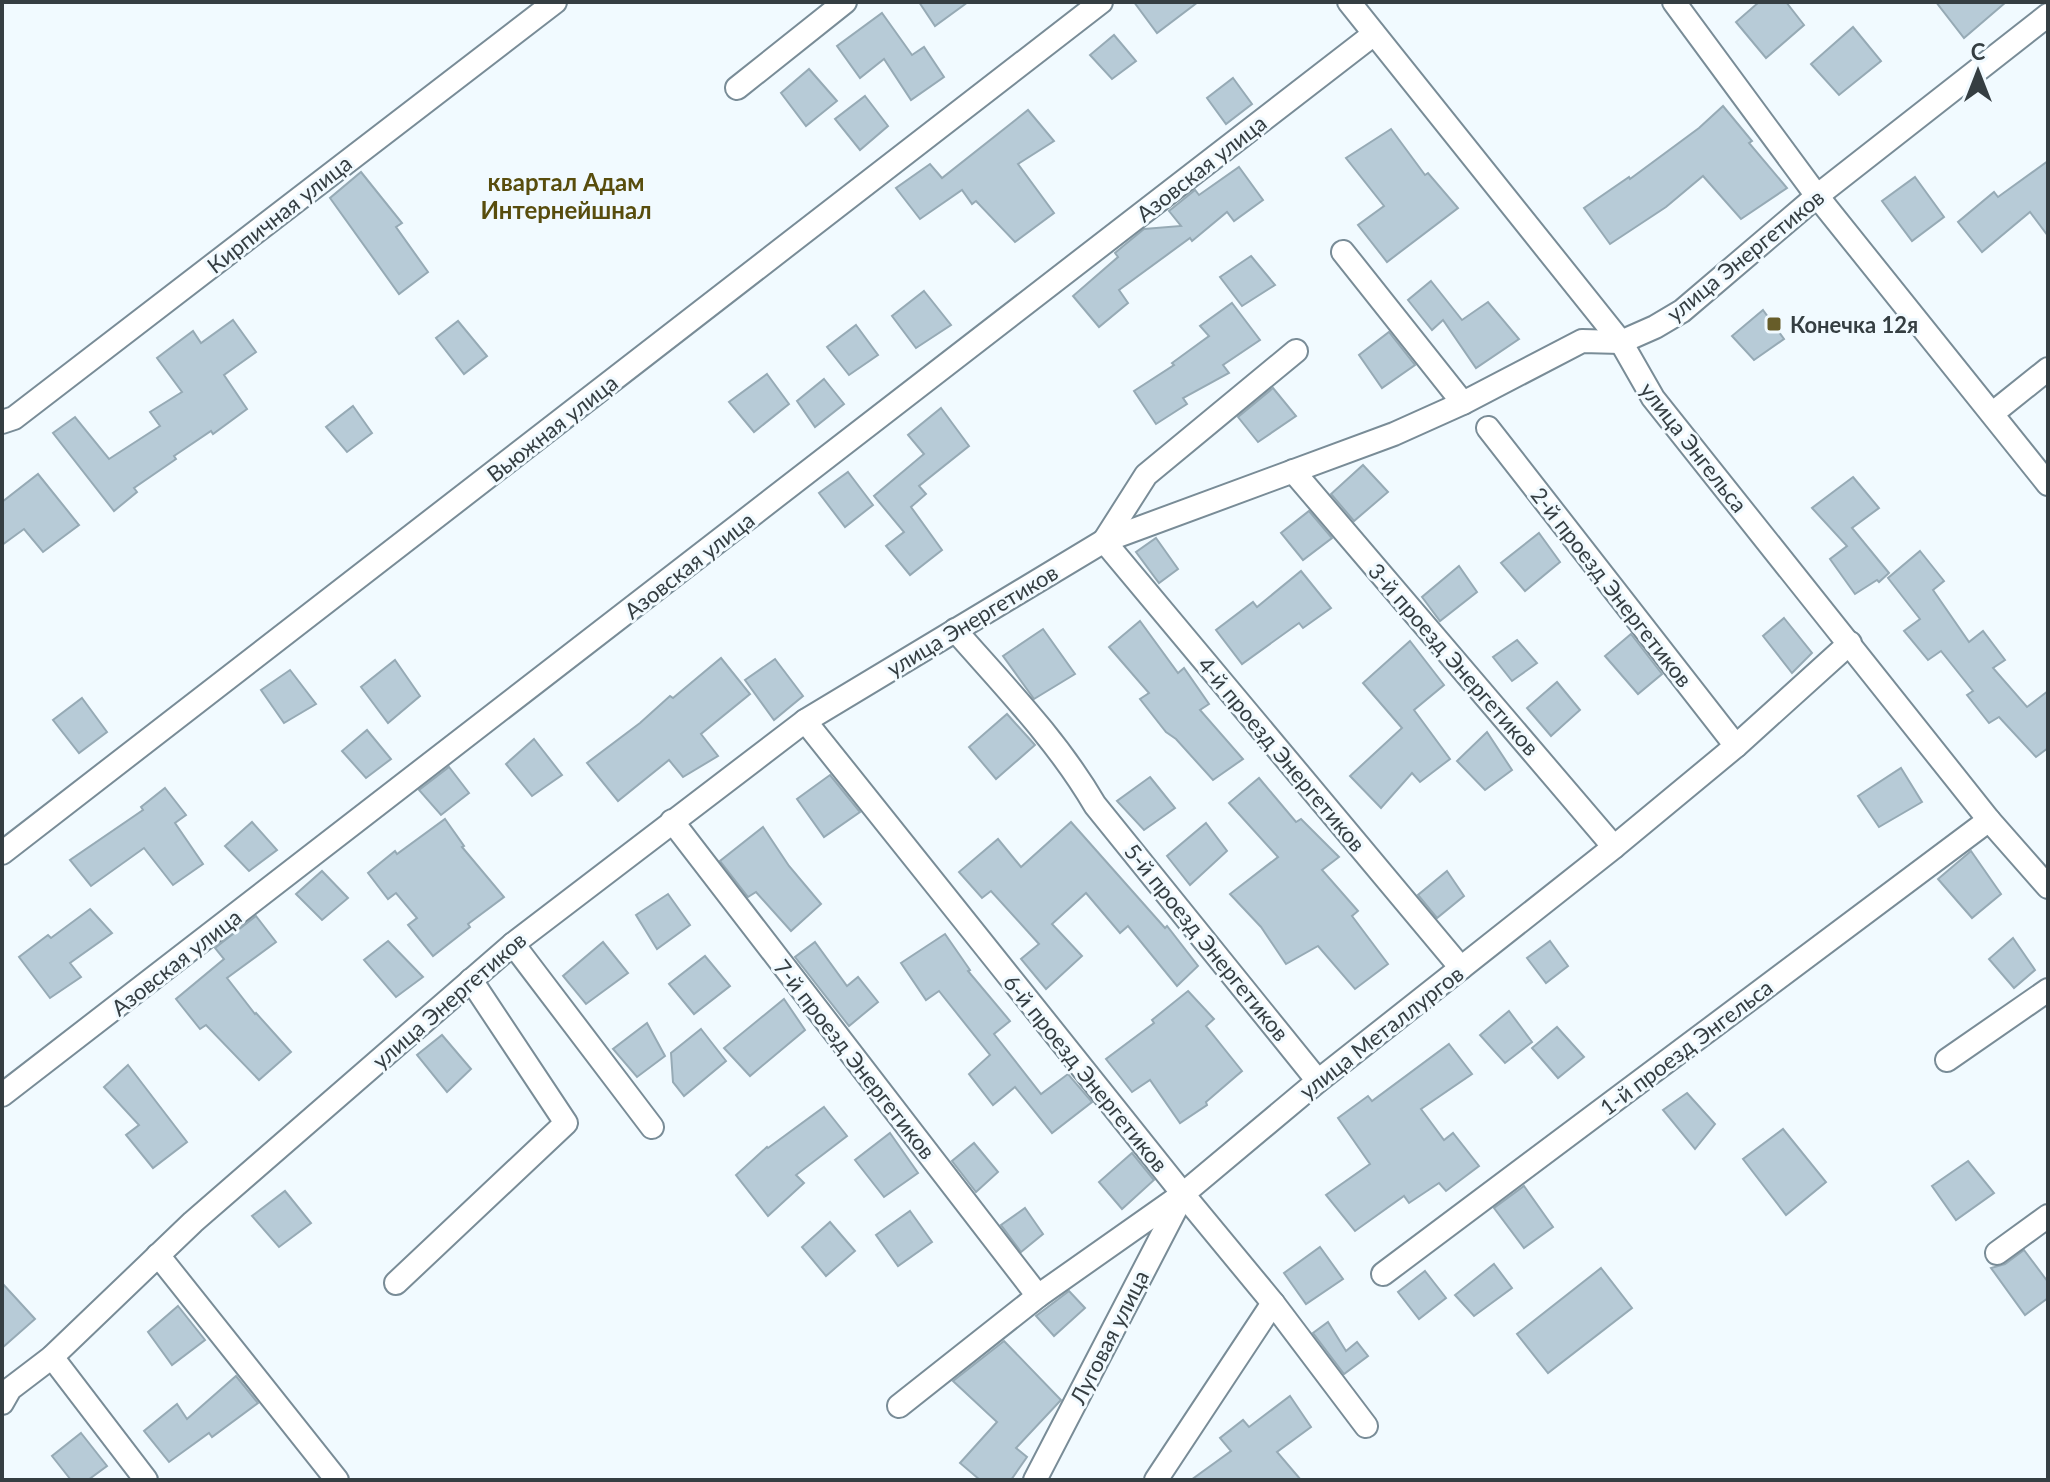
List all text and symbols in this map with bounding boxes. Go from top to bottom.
north arrow [1938,32,2018,112]
text: С [1971,38,1986,65]
street label: Азовская улица [1131,109,1271,227]
street label: Кирпичная улица [201,149,357,279]
district label: квартал Адам Интернейшнал [480,167,652,224]
street label: улица Энергетиков [1661,183,1829,327]
place label: Конечка 12я [1790,311,1918,338]
marker: Конечка 12я [1765,315,1783,333]
street label: Вьюжная улица [481,369,623,487]
street label: улица Энгельса [1635,377,1753,517]
street label: 2-й проезд Энергетиков [1526,482,1698,692]
street label: Азовская улица [619,506,759,624]
street label: 3-й проезд Энергетиков [1363,557,1545,761]
street label: улица Энергетиков [882,558,1063,682]
street label: 4-й проезд Энергетиков [1193,651,1371,857]
street label: 5-й проезд Энергетиков [1119,838,1295,1046]
street label: Азовская улица [106,903,246,1021]
street label: улица Энергетиков [367,926,531,1074]
street label: 7-й проезд Энергетиков [769,954,941,1164]
street label: улица Металлургов [1294,960,1468,1104]
street label: 6-й проезд Энергетиков [998,969,1174,1177]
street label: 1-й проезд Энгельса [1594,973,1778,1121]
street label: Луговая улица [1063,1266,1154,1409]

